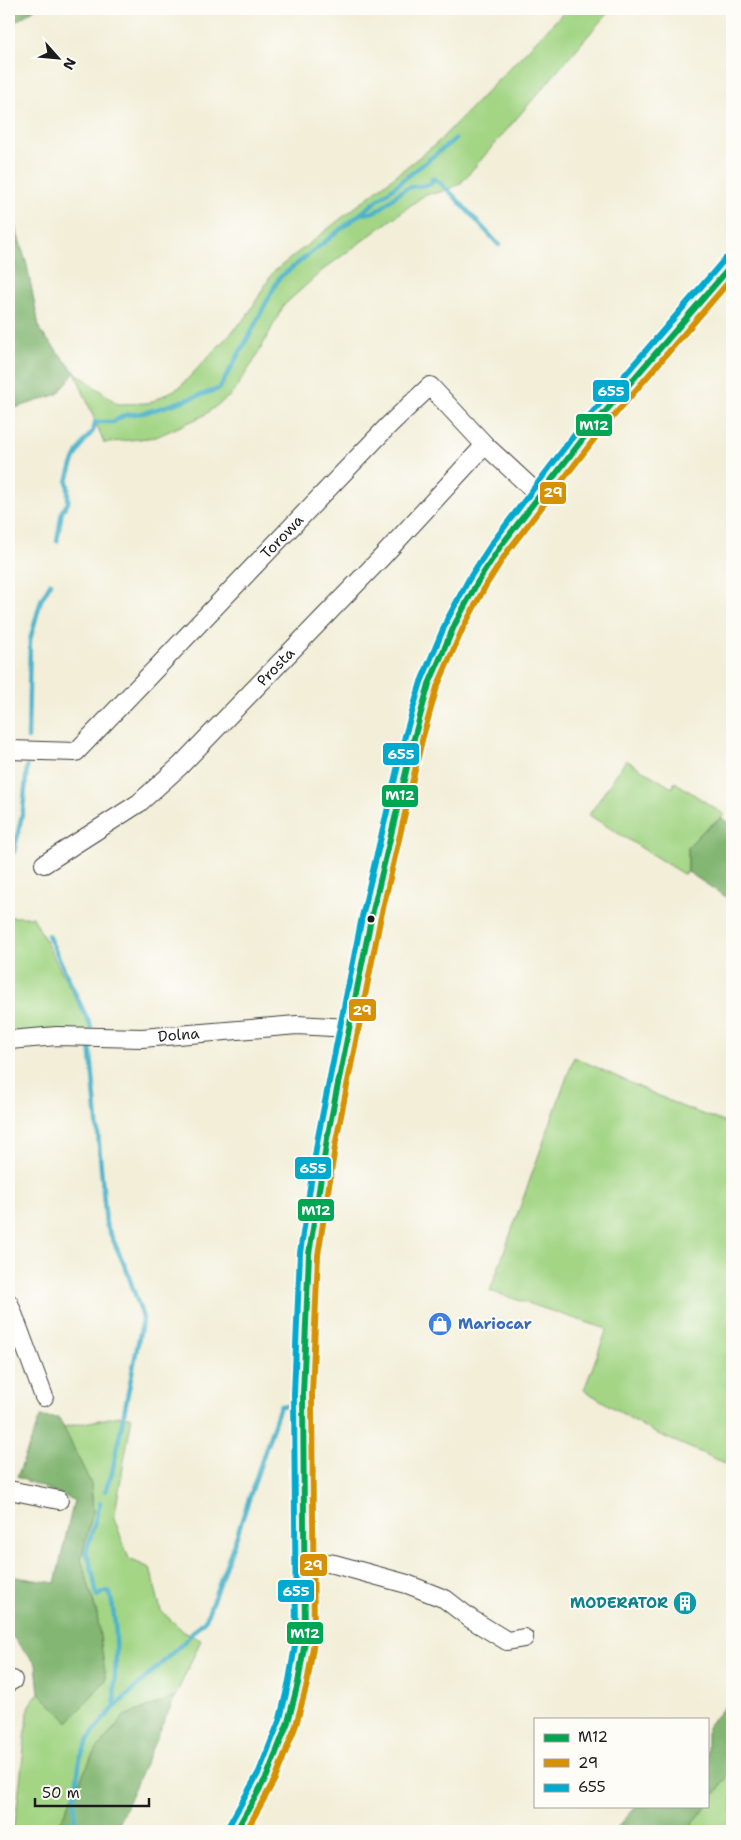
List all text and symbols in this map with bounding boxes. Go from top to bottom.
north arrow [32,32,82,82]
text: N [59,55,80,73]
line badge: 655 [592,379,630,403]
text: 655 [597,382,625,400]
line badge: M12 [575,413,613,437]
text: M12 [579,416,609,434]
line badge: 29 [539,481,567,505]
text: 29 [543,483,563,501]
street label: Torowa [256,510,308,563]
street label: Prosta [253,643,300,690]
line badge: 655 [382,742,420,766]
text: 655 [387,745,415,763]
line badge: M12 [381,784,419,808]
text: M12 [385,786,415,804]
unlabelled marker [366,914,376,924]
line badge: 29 [348,998,377,1022]
text: 29 [352,1001,372,1019]
street label: Dolna [157,1023,201,1047]
line badge: 655 [294,1156,332,1180]
text: 655 [299,1159,327,1177]
line badge: M12 [297,1198,335,1222]
text: M12 [301,1201,331,1219]
shop icon: Mariocar [427,1311,453,1337]
place label: Mariocar [458,1314,532,1334]
line badge: 29 [299,1553,328,1577]
text: 29 [303,1556,323,1574]
line badge: 655 [277,1579,315,1603]
text: 655 [282,1582,310,1600]
building icon: MODERATOR [672,1590,698,1616]
place label: MODERATOR [570,1593,668,1613]
line badge: M12 [286,1621,324,1645]
text: M12 [290,1624,320,1642]
legend [534,1718,708,1808]
text: M12 [578,1727,608,1747]
text: 29 [578,1753,598,1773]
scale bar [35,1775,149,1807]
text: 655 [578,1777,606,1797]
text: 50 m [42,1783,80,1803]

